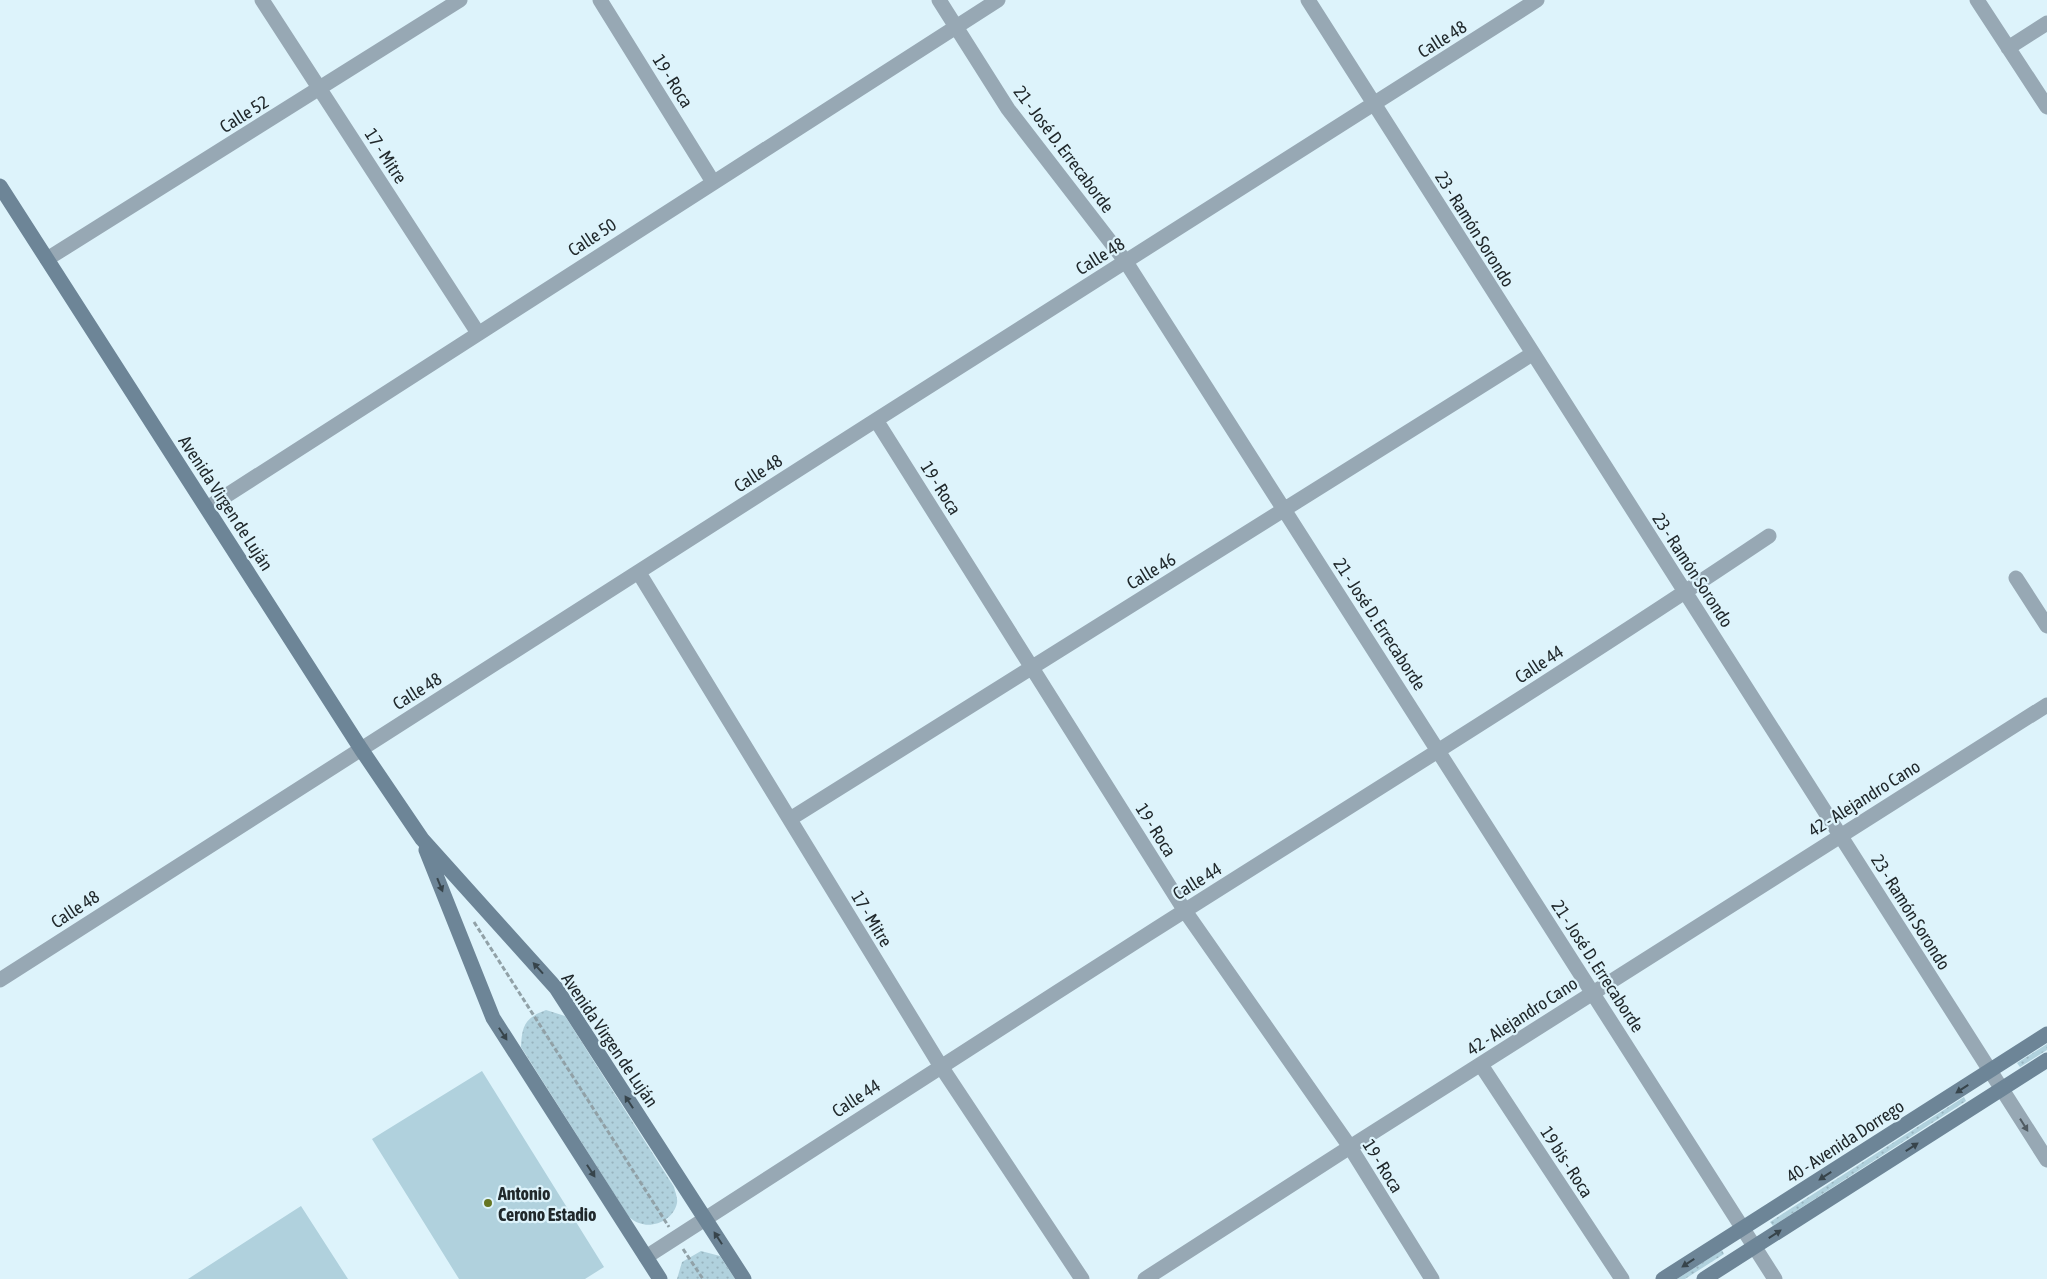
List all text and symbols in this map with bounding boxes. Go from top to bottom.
street label: Calle 48 [1414,16,1470,62]
street label: 19 - Roca [649,50,697,112]
street label: 21 - José D. Errecaborde [1009,81,1119,217]
street label: Calle 52 [216,91,272,137]
street label: 17 - Mitre [361,125,411,187]
street label: 23 - Ramón Sorondo [1431,168,1519,290]
street label: Calle 50 [564,214,620,260]
street label: Calle 48 [1072,233,1128,279]
street label: Avenida Virgen de Luján [174,431,278,575]
street label: Calle 48 [730,450,786,496]
street label: 19 - Roca [917,457,965,519]
street label: 23 - Ramón Sorondo [1648,509,1738,631]
street label: Calle 46 [1123,548,1179,594]
street label: 21 - José D. Errecaborde [1329,554,1431,694]
street label: Calle 44 [1511,641,1567,687]
street label: Calle 48 [389,668,445,714]
street label: 42 - Alejandro Cano [1804,755,1924,841]
street label: 19 - Roca [1132,799,1180,861]
street label: 23 - Ramón Sorondo [1867,851,1955,973]
street label: Calle 44 [1169,858,1225,904]
one-way arrow [436,878,444,893]
street label: Calle 48 [47,886,103,932]
street label: 17 - Mitre [847,887,897,951]
street label: 21 - José D. Errecaborde [1547,896,1649,1036]
one-way arrow [532,962,544,974]
street label: Avenida Virgen de Luján [557,969,663,1111]
street label: 42 - Alejandro Cano [1463,972,1581,1060]
one-way arrow [498,1027,508,1041]
street label: Calle 44 [828,1075,884,1121]
one-way arrow [1955,1084,1968,1093]
one-way arrow [625,1095,634,1108]
street label: 40 - Avenida Dorrego [1782,1095,1908,1187]
one-way arrow [2020,1118,2029,1132]
street label: 19 bis - Roca [1536,1123,1598,1201]
street label: 19 - Roca [1359,1135,1407,1197]
one-way arrow [1905,1142,1919,1151]
one-way arrow [586,1164,595,1178]
one-way arrow [1818,1171,1831,1181]
place label: Antonio Cerono Estadio [497,1183,596,1225]
marker: Antonio Cerono Estadio [482,1197,494,1209]
one-way arrow [1768,1229,1782,1239]
one-way arrow [713,1231,722,1245]
one-way arrow [1681,1259,1694,1268]

